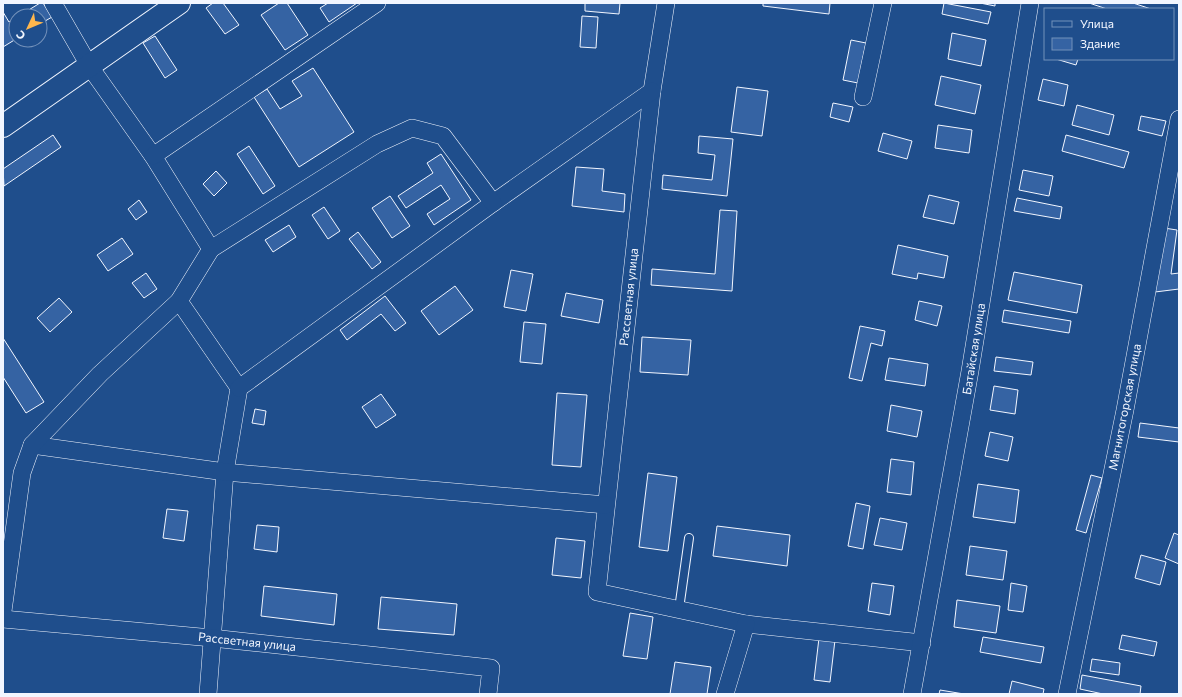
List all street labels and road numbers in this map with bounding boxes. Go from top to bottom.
street label: Рассветная улица [616,247,640,347]
street label: Батайская улица [959,302,987,396]
street label: Магнитогорская улица [1105,342,1143,471]
street label: Рассветная улица [197,629,297,653]

